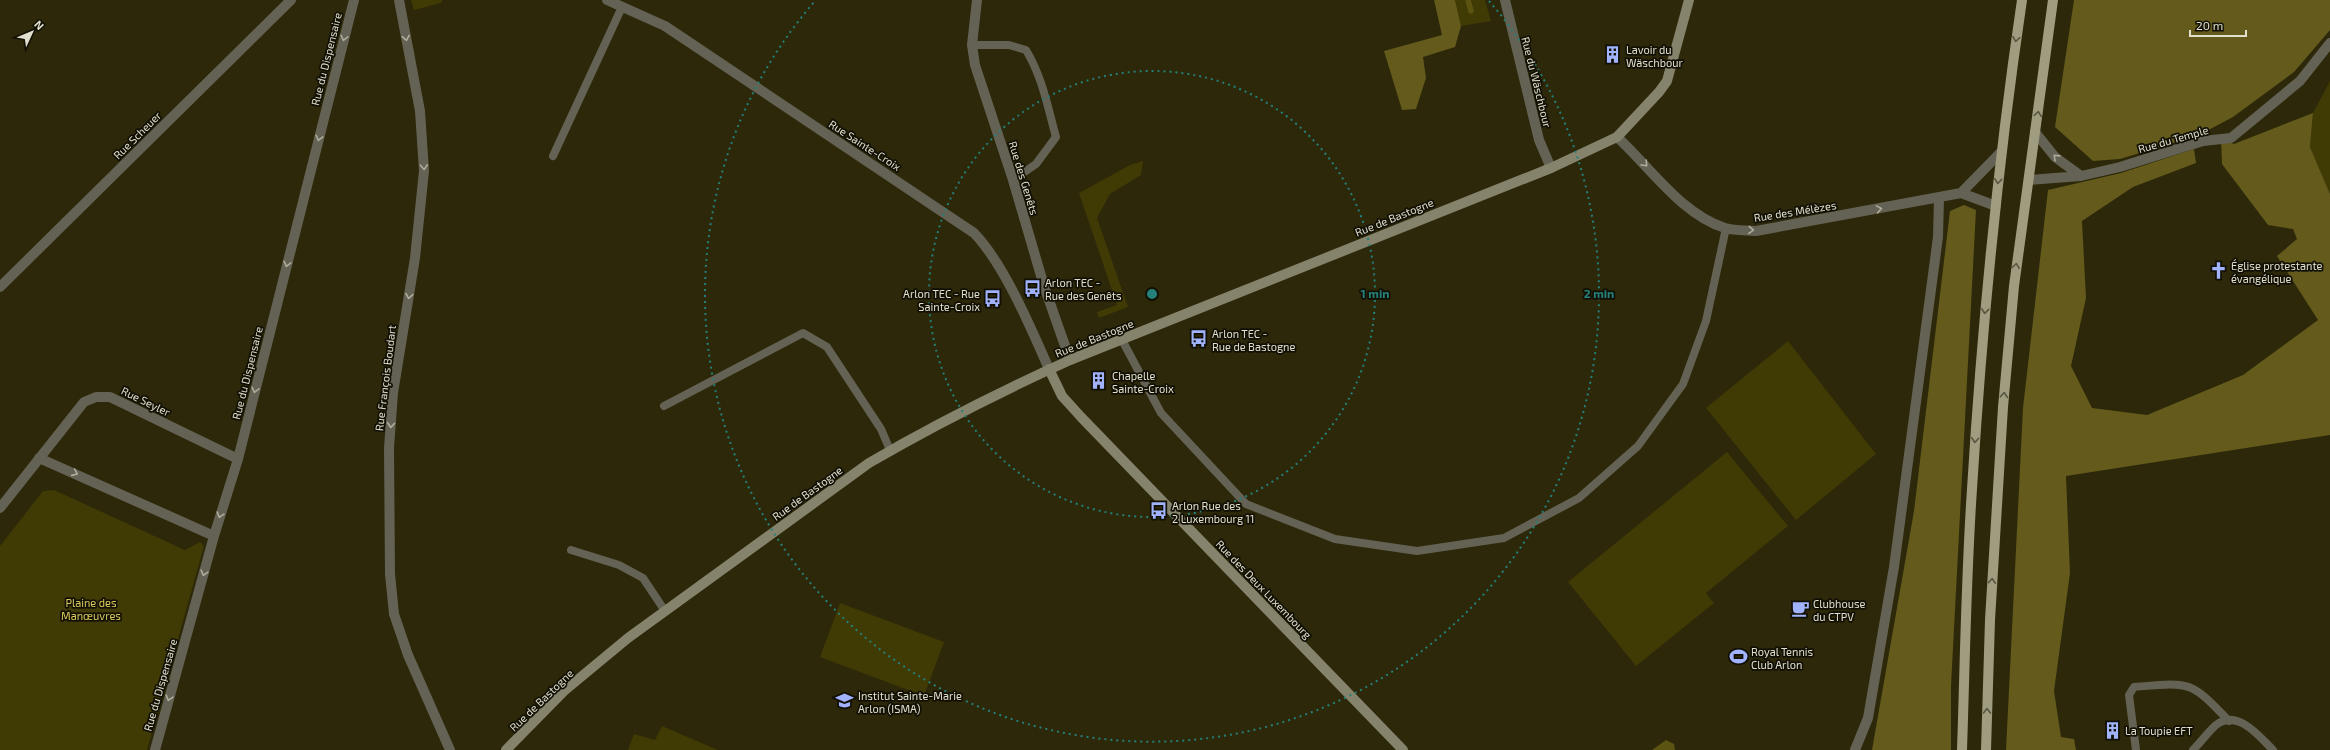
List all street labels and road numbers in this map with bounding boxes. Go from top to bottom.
street label: Rue du Dispensaire [308,11,344,107]
street label: Rue du Wäschbour [1519,35,1555,129]
street label: Rue Scheuer [111,108,164,161]
street label: Rue Sainte-Croix [827,117,904,173]
street label: Rue du Temple [2136,123,2210,155]
street label: Rue des Genêts [1007,139,1042,217]
street label: Rue de Bastogne [1353,195,1435,239]
street label: Rue des Mélèzes [1753,198,1838,224]
street label: Rue de Bastogne [1053,316,1135,360]
street label: Rue François Boudart [372,324,399,432]
street label: Rue du Dispensaire [229,325,265,421]
street label: Rue Seyler [119,384,173,419]
street label: Rue de Bastogne [769,463,845,523]
street label: Rue des Deux Luxembourg [1214,537,1314,641]
street label: Rue du Dispensaire [141,637,179,733]
street label: Rue de Bastogne [506,666,576,734]

